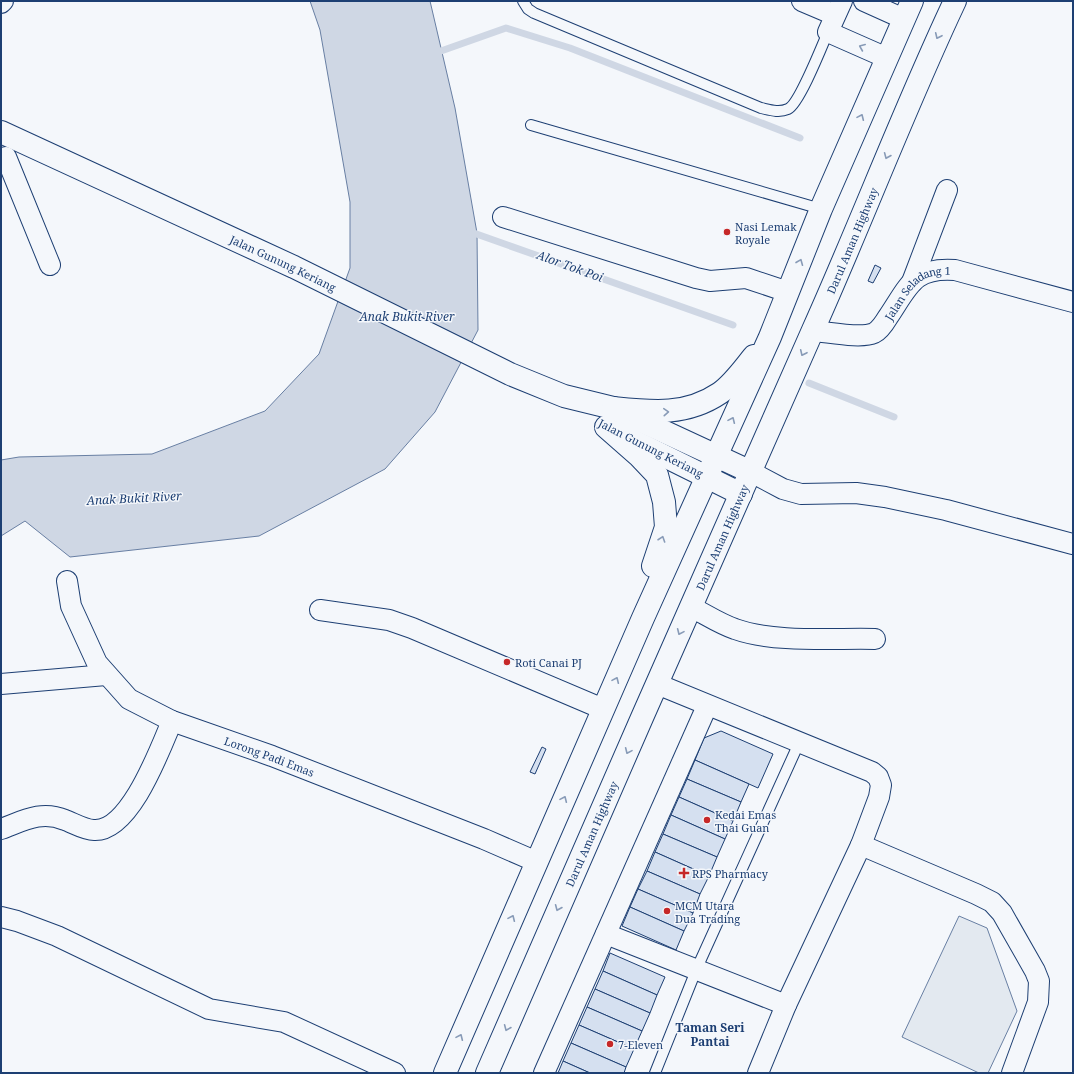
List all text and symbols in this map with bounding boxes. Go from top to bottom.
one-way arrow [935,32,943,40]
one-way arrow [858,44,866,52]
one-way arrow [856,113,864,121]
one-way arrow [884,152,892,159]
street label: Darul Aman Highway [823,184,881,296]
place label: Nasi Lemak Royale [735,219,797,247]
marker: Nasi Lemak Royale [722,227,732,237]
street label: Jalan Gunung Keriang [227,231,339,294]
water label: Alor Tok Poi [533,246,606,286]
one-way arrow [795,259,803,266]
street label: Jalan Seladang 1 [880,262,951,324]
water label: Anak Bukit River [358,308,455,325]
one-way arrow [800,348,808,356]
one-way arrow [663,407,669,416]
street label: Jalan Gunung Keriang [595,415,706,481]
one-way arrow [727,417,735,425]
street label: Darul Aman Highway [692,481,752,592]
water label: Anak Bukit River [85,487,182,509]
one-way arrow [657,536,665,543]
one-way arrow [677,627,685,635]
place label: Roti Canai PJ [515,655,582,670]
marker: Roti Canai PJ [502,657,512,667]
one-way arrow [611,676,619,684]
street label: Lorong Padi Emas [222,732,317,779]
one-way arrow [624,747,632,754]
street label: Darul Aman Highway [561,778,621,889]
one-way arrow [559,795,567,803]
place label: Kedai Emas Thai Guan [715,807,776,835]
marker: Kedai Emas Thai Guan [702,815,712,825]
place label: RPS Pharmacy [692,866,769,881]
marker: RPS Pharmacy [679,868,689,878]
place label: MCM Utara Dua Trading [675,898,740,926]
one-way arrow [555,905,563,912]
marker: MCM Utara Dua Trading [662,906,672,916]
one-way arrow [507,915,515,922]
district label: Taman Seri Pantai [675,1019,745,1050]
one-way arrow [504,1023,512,1031]
one-way arrow [455,1034,463,1042]
place label: 7-Eleven [618,1037,663,1052]
marker: 7-Eleven [605,1039,615,1049]

